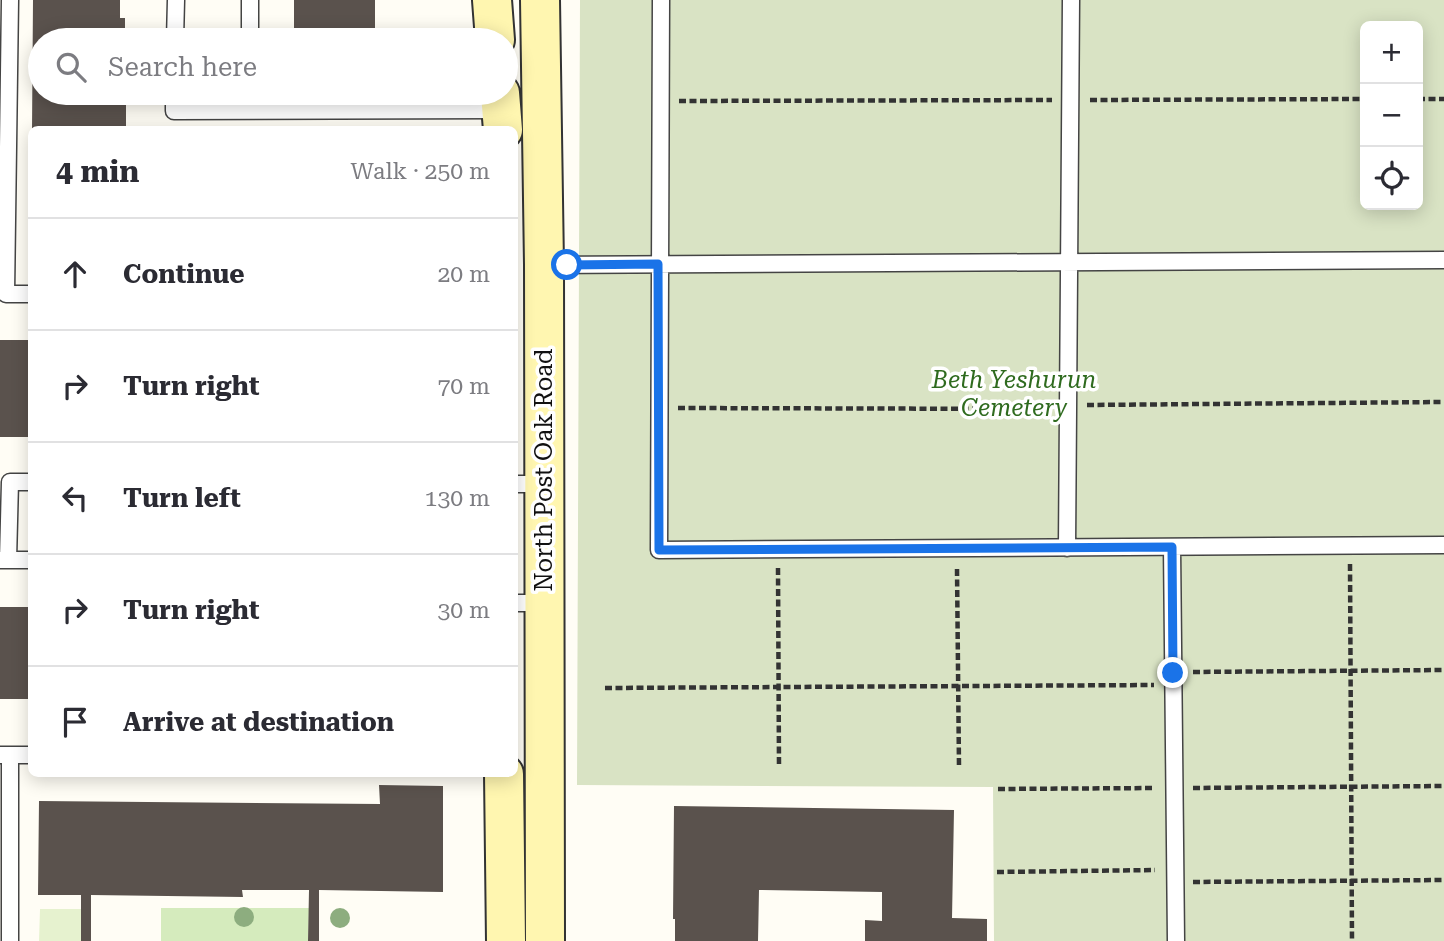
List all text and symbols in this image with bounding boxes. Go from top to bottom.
map controls [1360,21,1423,210]
button: + [1360,21,1423,84]
search box [28,28,518,105]
icon: search [52,48,90,86]
text: Search here [108,52,257,82]
button: − [1360,84,1423,147]
button: locate [1360,147,1423,210]
text: 4 min [56,154,139,189]
text: Walk · 250 m [351,158,490,185]
route start [551,249,582,280]
icon: ahead [56,255,94,293]
text: Continue [123,259,245,289]
text: 20 m [437,261,490,288]
street label: North Post Oak Road [530,349,558,591]
park label: Beth Yeshurun Cemetery [931,366,1096,422]
icon: right [56,367,94,405]
text: Turn right [123,371,259,401]
text: 70 m [437,373,490,400]
icon: left [56,479,94,517]
text: Turn left [123,483,241,513]
text: 130 m [425,485,490,512]
icon: right [56,591,94,629]
text: Turn right [123,595,259,625]
text: 30 m [437,597,490,624]
route end [1157,657,1188,688]
icon: arrive [56,703,94,741]
text: Arrive at destination [123,707,394,737]

